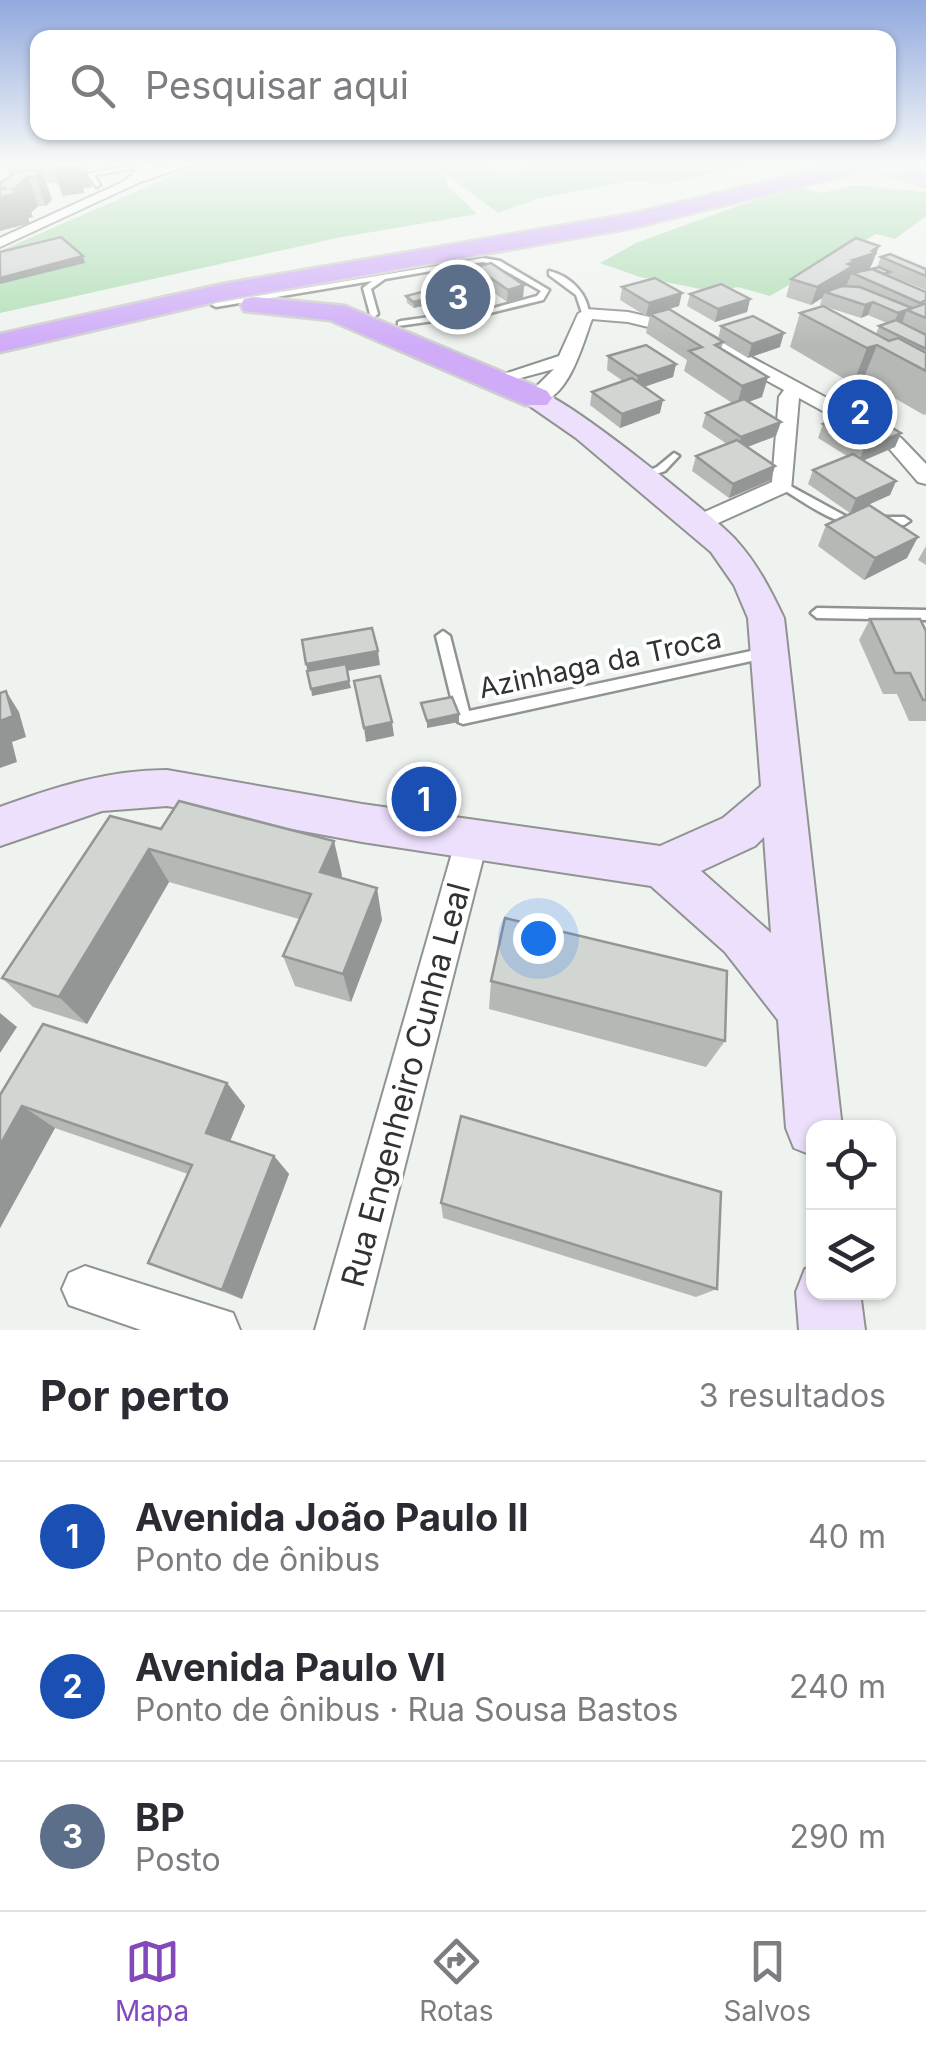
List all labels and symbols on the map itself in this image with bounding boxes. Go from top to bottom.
pin: 3 [426,260,490,334]
pin: 2 [828,374,892,450]
street label: Azinhaga da Troca [476,621,724,705]
pin: 1 [392,762,456,836]
street label: Rua Engenheiro Cunha Leal [333,879,478,1291]
your location [513,913,564,964]

